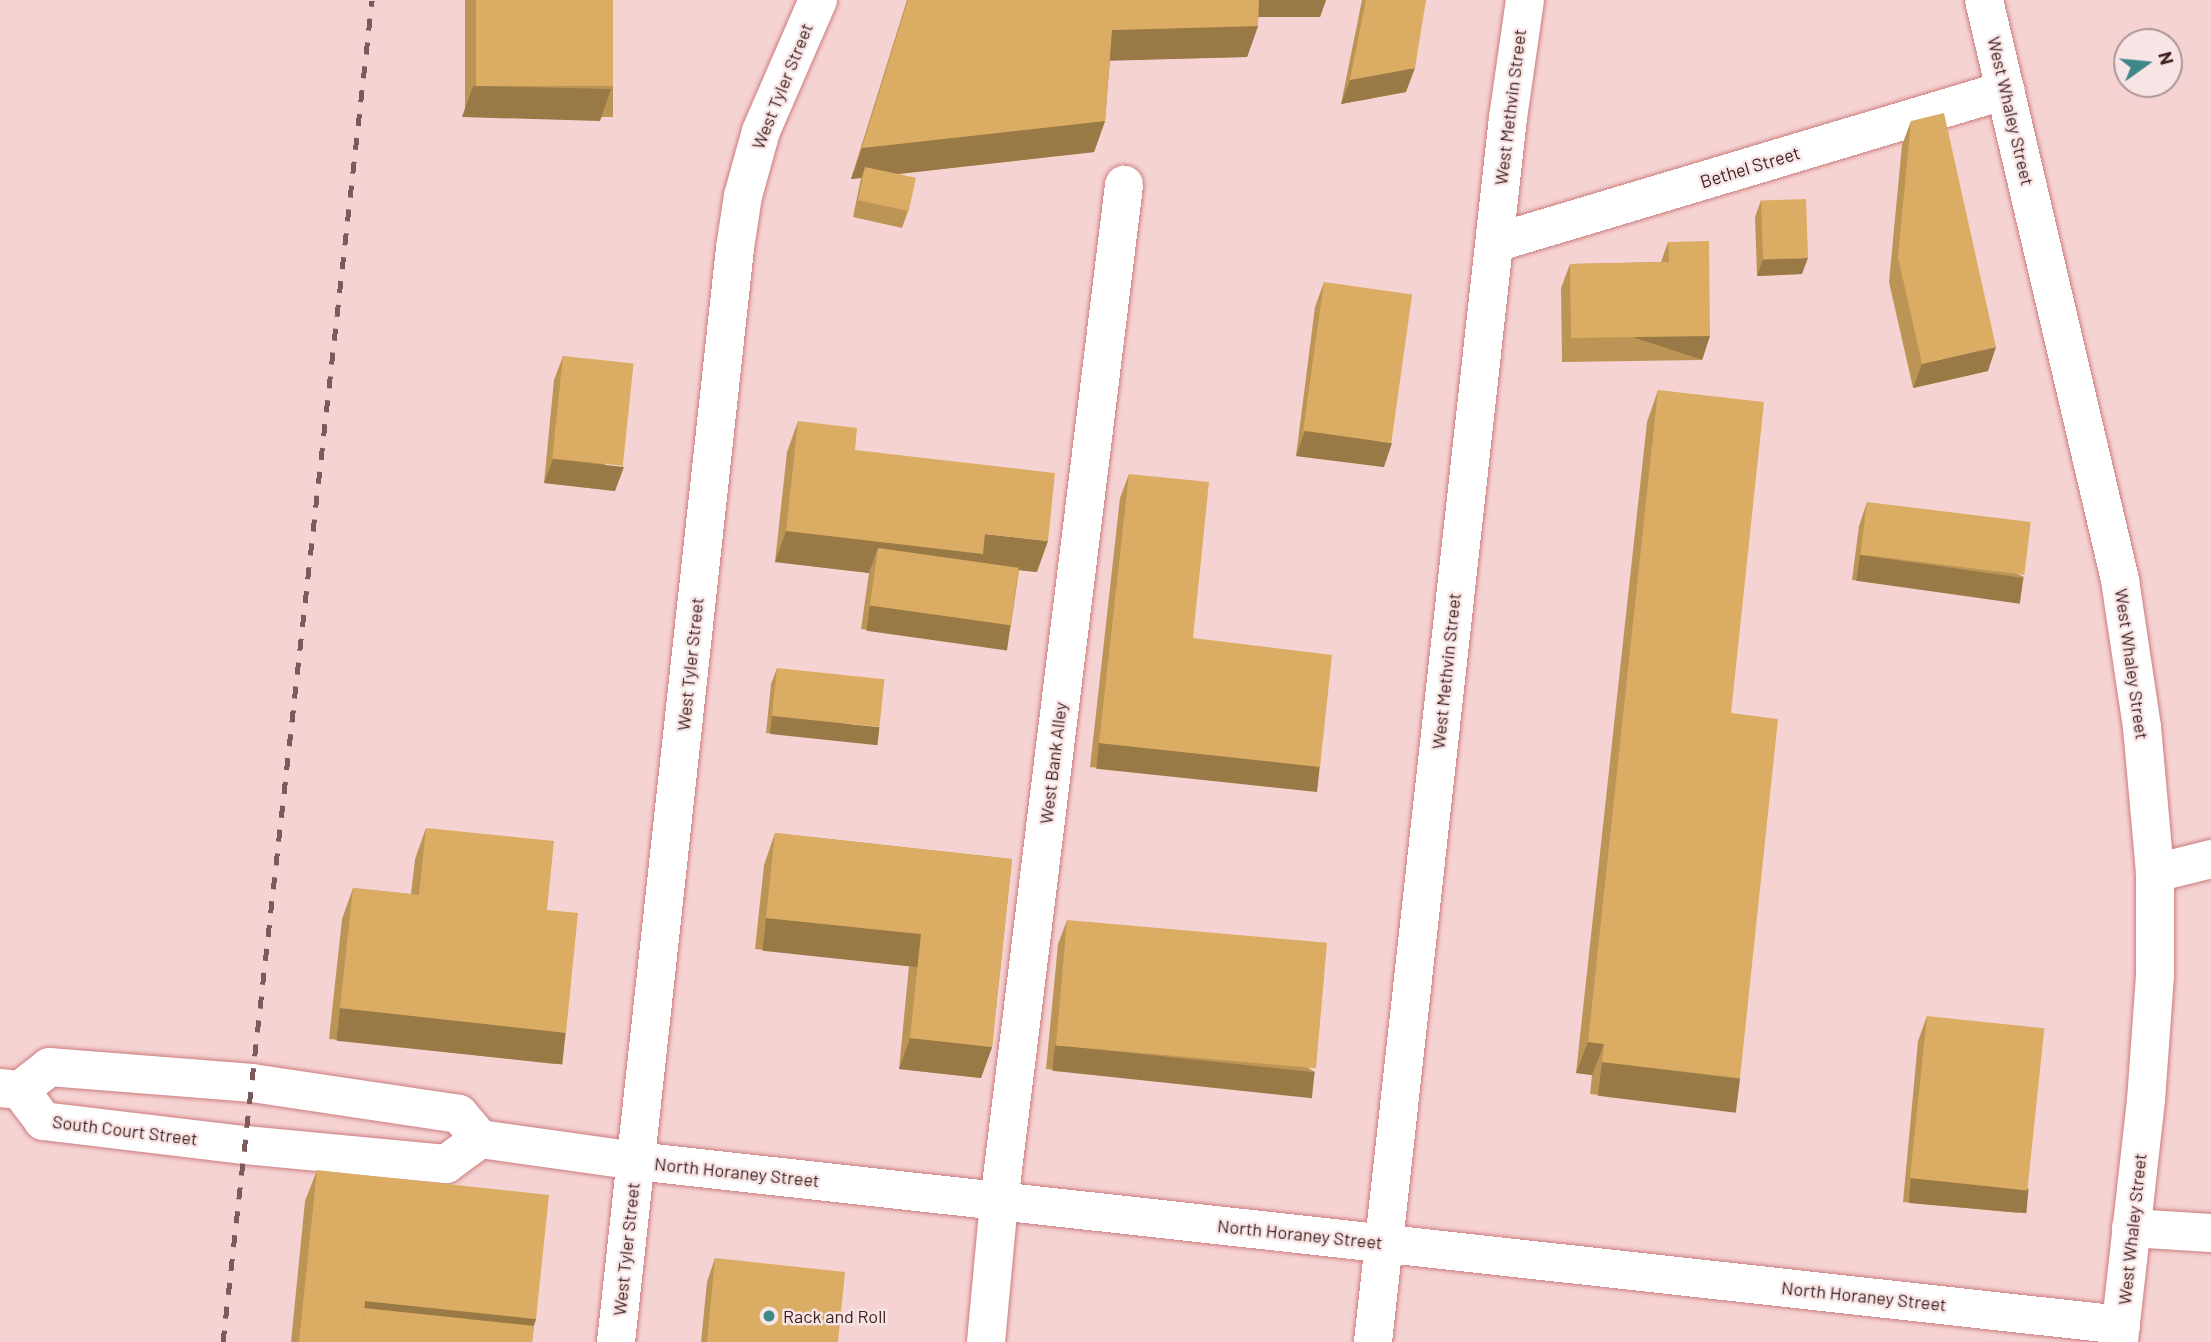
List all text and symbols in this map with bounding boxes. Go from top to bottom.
street label: West Tyler Street [747,20,817,152]
street label: West Methvin Street [1490,28,1530,186]
north arrow [2113,28,2183,98]
street label: West Whaley Street [1983,34,2039,188]
text: N [2154,49,2180,67]
street label: Bethel Street [1697,142,1803,192]
street label: West Whaley Street [2111,587,2153,741]
street label: West Methvin Street [1427,592,1465,750]
street label: West Tyler Street [672,596,708,732]
street label: West Bank Alley [1035,701,1071,825]
street label: South Court Street [51,1110,199,1150]
street label: West Whaley Street [2113,1152,2151,1306]
street label: North Horaney Street [653,1153,821,1191]
street label: West Tyler Street [608,1181,644,1317]
street label: North Horaney Street [1216,1215,1384,1253]
street label: North Horaney Street [1780,1277,1948,1315]
place label: Rack and Roll [783,1305,886,1327]
marker: Rack and Roll [761,1308,777,1324]

